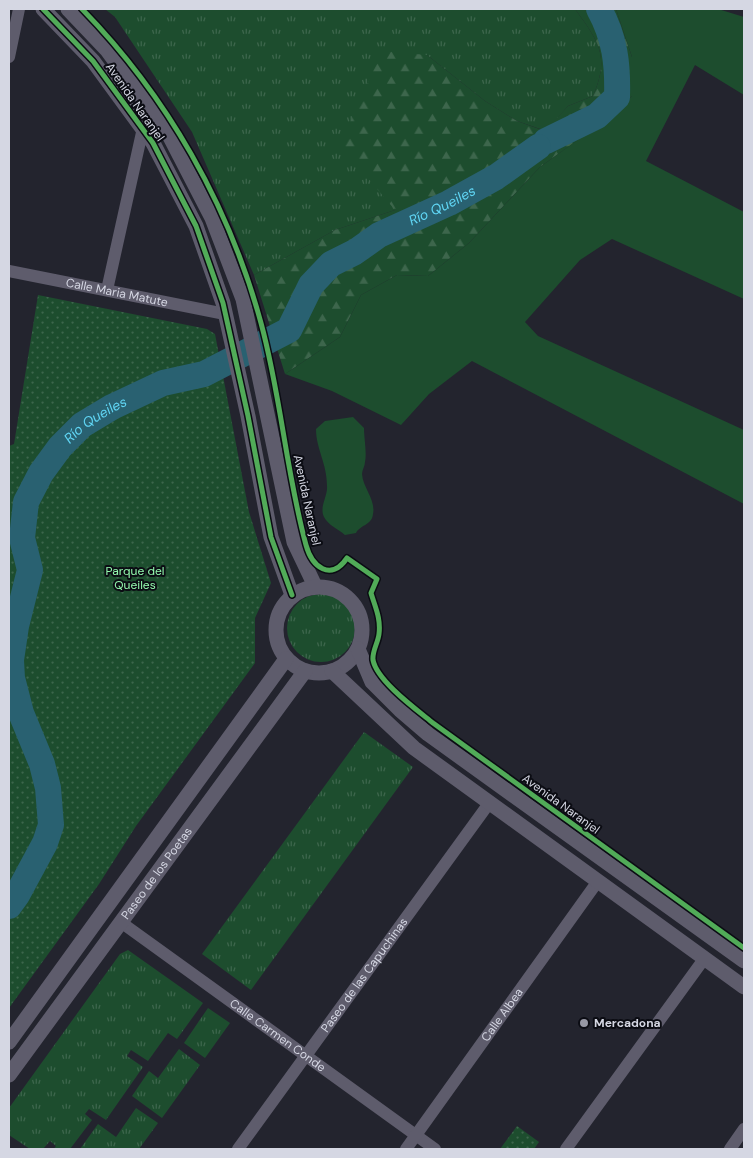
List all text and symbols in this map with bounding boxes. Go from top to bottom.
street label: Avenida Naranjel [102,60,168,144]
water label: Río Queiles [406,181,479,229]
street label: Calle Maria Matute [64,275,169,310]
water label: Río Queiles [60,392,130,447]
street label: Avenida Naranjel [290,453,324,547]
park label: Parque del Queiles [106,563,164,593]
street label: Avenida Naranjel [519,770,603,838]
street label: Paseo de los Poetas [118,824,196,923]
street label: Paseo de las Capuchinas [317,914,411,1036]
street label: Calle Albea [478,985,527,1045]
street label: Calle Carmen Conde [226,995,329,1076]
place label: Mercadona [594,1015,661,1031]
marker: Mercadona [578,1017,590,1029]

